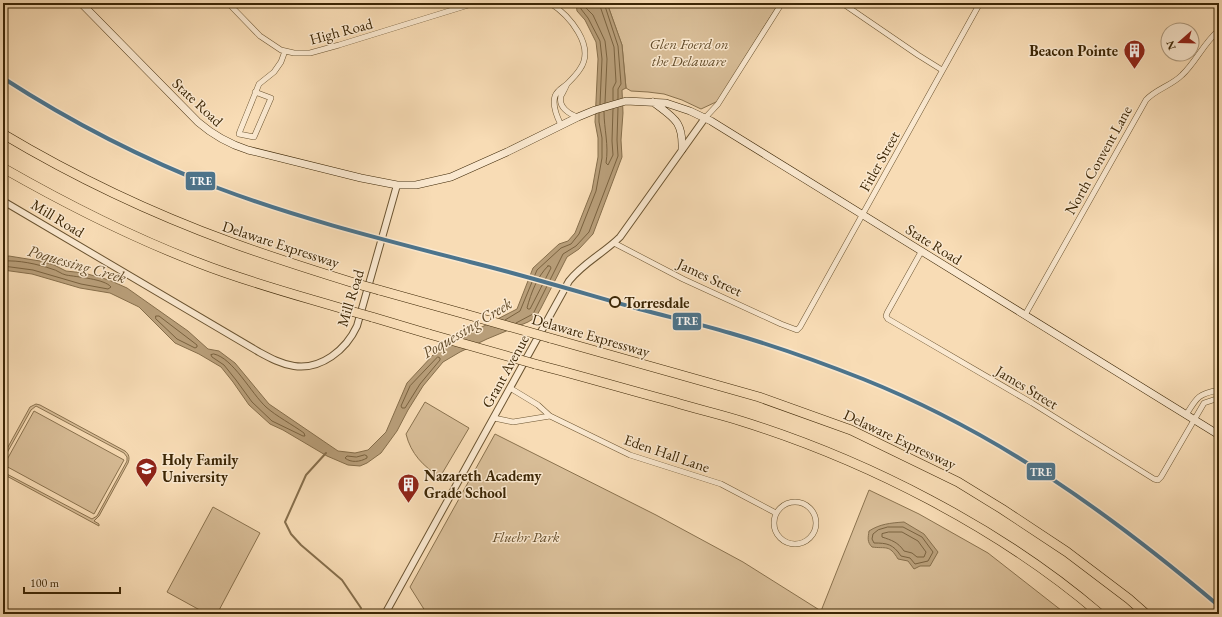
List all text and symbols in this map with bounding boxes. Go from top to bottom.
street label: High Road [307,13,375,49]
north arrow [1160,22,1200,62]
park label: Glen Foerd on the Delaware [649,34,729,70]
building icon: Beacon Pointe [1121,37,1147,70]
text: N [1162,39,1179,52]
place label: Beacon Pointe [1029,41,1118,60]
street label: State Road [169,74,228,131]
street label: North Convent Lane [1060,102,1136,218]
street label: Fitler Street [855,127,904,195]
line badge: TRE [185,171,216,191]
text: TRE [190,174,213,188]
street label: Mill Road [28,195,88,241]
street label: Delaware Expressway [220,216,342,272]
street label: State Road [902,219,966,269]
water label: Poquessing Creek [25,240,129,289]
street label: James Street [673,253,746,300]
street label: Mill Road [332,267,368,329]
water label: Poquessing Creek [418,292,517,364]
place label: Torresdale [624,293,690,312]
marker: Torresdale [609,296,621,308]
street label: Delaware Expressway [530,309,653,361]
line badge: TRE [672,312,702,331]
text: TRE [676,314,699,328]
street label: Grant Avenue [477,331,533,411]
street label: James Street [991,360,1062,413]
street label: Delaware Expressway [841,405,960,474]
street label: Eden Hall Lane [622,429,712,477]
place label: Holy Family University [162,450,239,486]
school or university icon: Holy Family University [133,455,159,488]
line badge: TRE [1026,462,1056,481]
text: TRE [1030,465,1053,479]
place label: Nazareth Academy Grade School [424,466,542,502]
building icon: Nazareth Academy Grade School [395,471,421,504]
park label: Fluehr Park [491,527,560,546]
scale bar [24,569,120,595]
text: 100 m [30,575,60,591]

